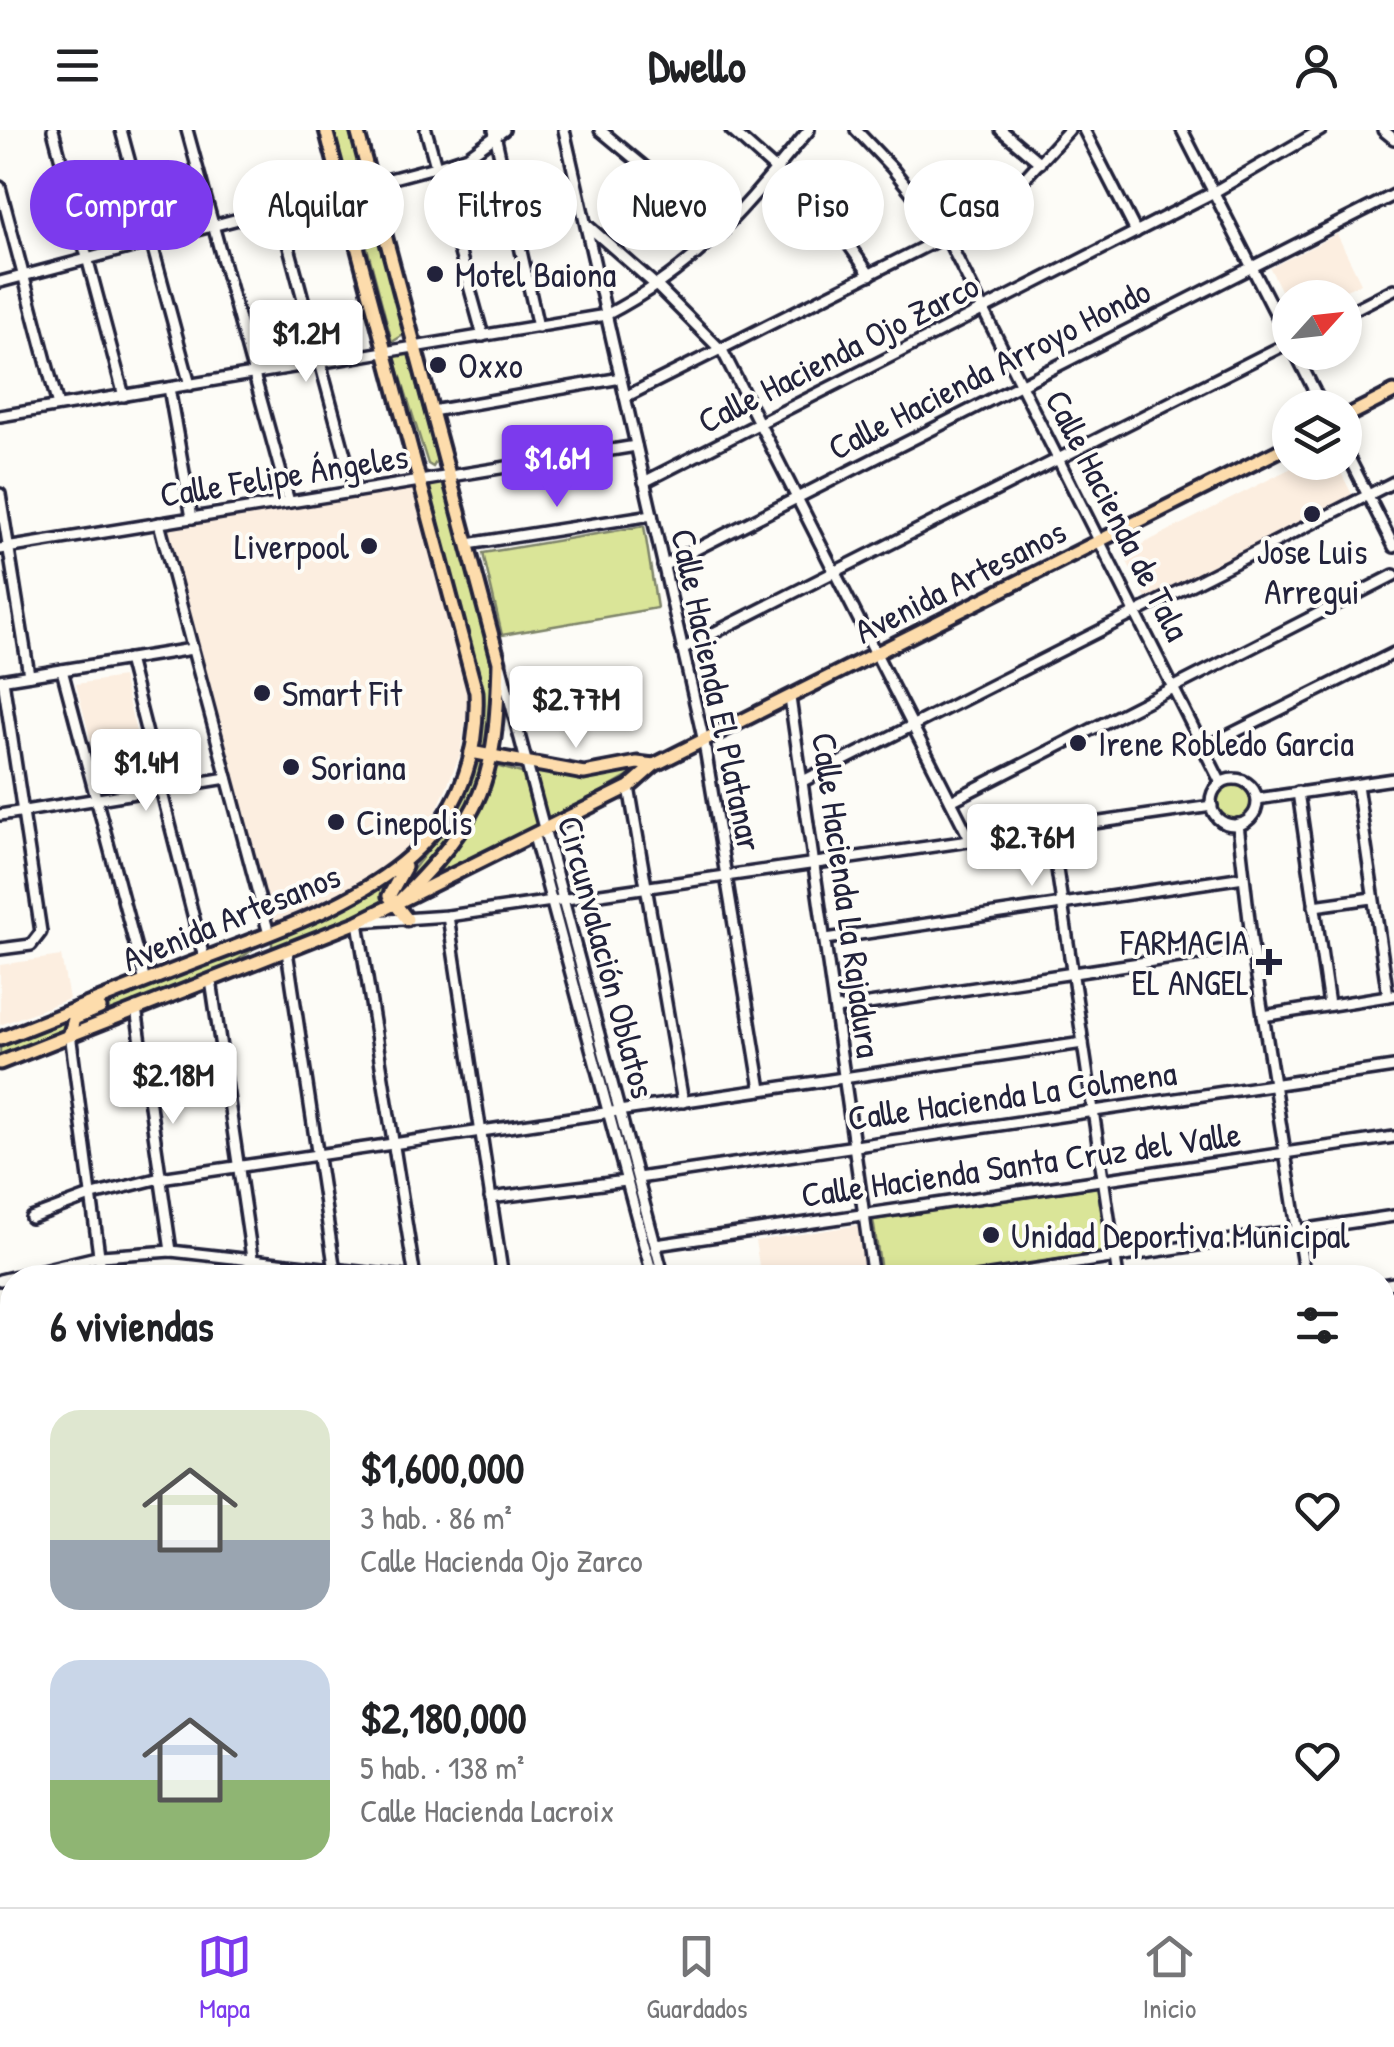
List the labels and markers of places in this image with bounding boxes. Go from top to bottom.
place label: Motel Baiona [455,251,616,298]
marker: Motel Baiona [424,263,446,285]
pin: $1.2M [236,300,376,385]
place label: Oxxo [458,342,523,389]
marker: Oxxo [427,354,449,376]
pin: $1.6M [487,425,627,510]
marker: Jose Luis Arregui [1301,503,1323,525]
place label: Liverpool [234,523,350,570]
place label: Jose Luis Arregui [1257,528,1367,615]
marker: Liverpool [358,535,380,557]
pin: $2.77M [495,666,657,751]
place label: Smart Fit [282,670,403,717]
marker: Smart Fit [251,682,273,704]
place label: Irene Robledo Garcia [1098,720,1354,767]
pin: $1.4M [76,729,216,814]
marker: Irene Robledo Garcia [1067,732,1089,754]
place label: Soriana [311,744,406,791]
marker: Soriana [280,756,302,778]
place label: Cinepolis [356,799,472,846]
pin: $2.76M [951,804,1113,889]
marker: Cinepolis [325,811,347,833]
place label: FARMACIA EL ANGEL [1120,919,1249,1006]
marker: FARMACIA EL ANGEL [1258,951,1280,973]
pin: $2.18M [92,1042,254,1127]
place label: Unidad Deportiva Municipal [1011,1212,1350,1259]
marker: Unidad Deportiva Municipal [980,1224,1002,1246]

